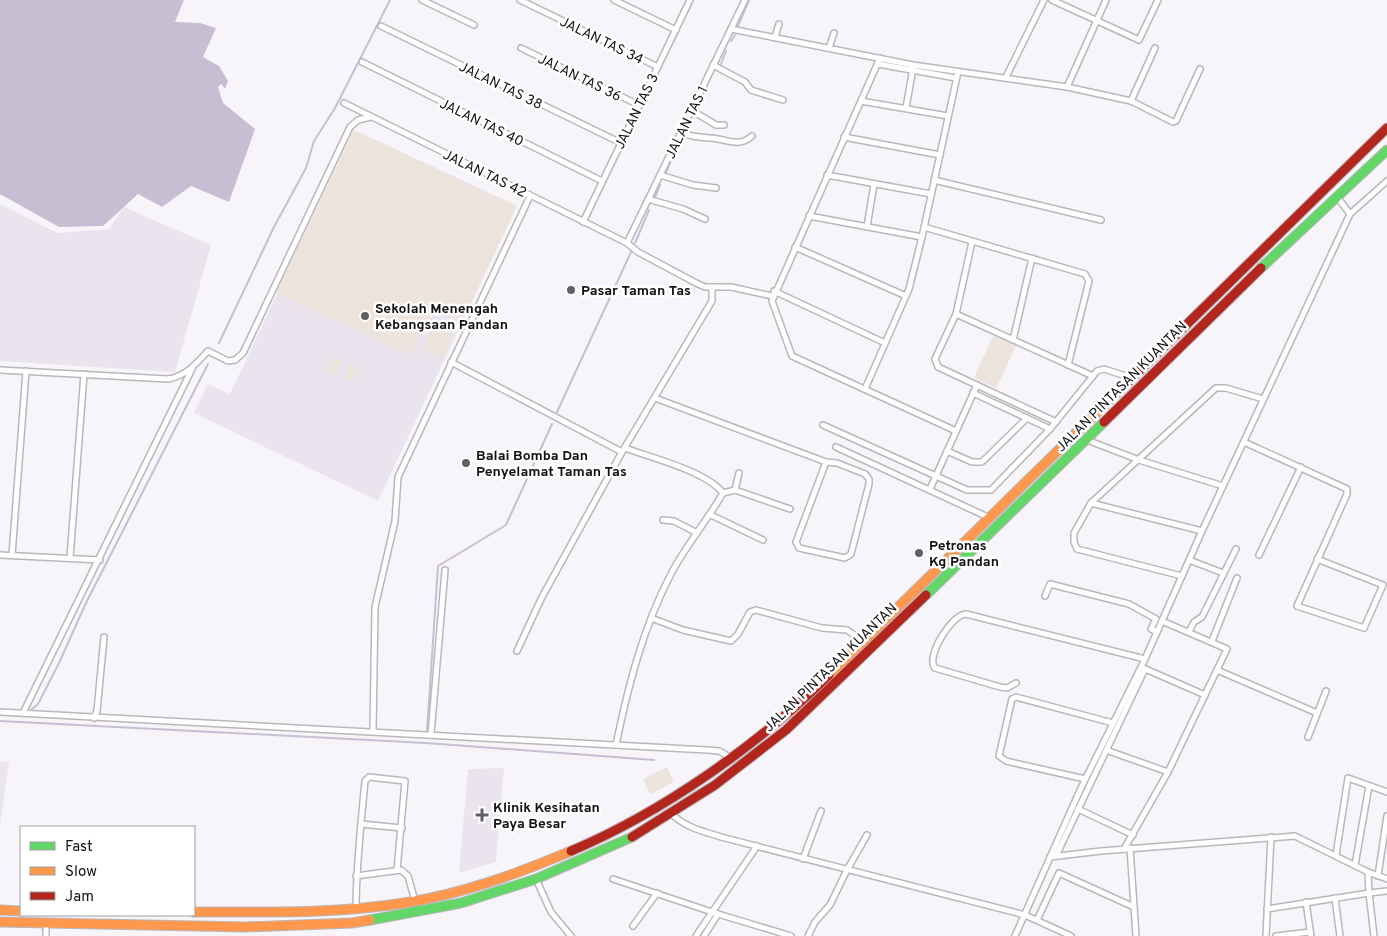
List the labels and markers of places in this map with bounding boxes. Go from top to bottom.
place label: Pasar Taman Tas [581,283,691,300]
marker: Pasar Taman Tas [565,284,577,296]
place label: Sekolah Menengah Kebangsaan Pandan [375,301,508,334]
marker: Sekolah Menengah Kebangsaan Pandan [359,310,371,322]
place label: Balai Bomba Dan Penyelamat Taman Tas [476,448,627,481]
marker: Balai Bomba Dan Penyelamat Taman Tas [460,457,472,469]
place label: Petronas Kg Pandan [929,538,999,571]
marker: Petronas Kg Pandan [913,547,925,559]
place label: Klinik Kesihatan Paya Besar [493,800,600,833]
marker: Klinik Kesihatan Paya Besar [475,808,489,822]

